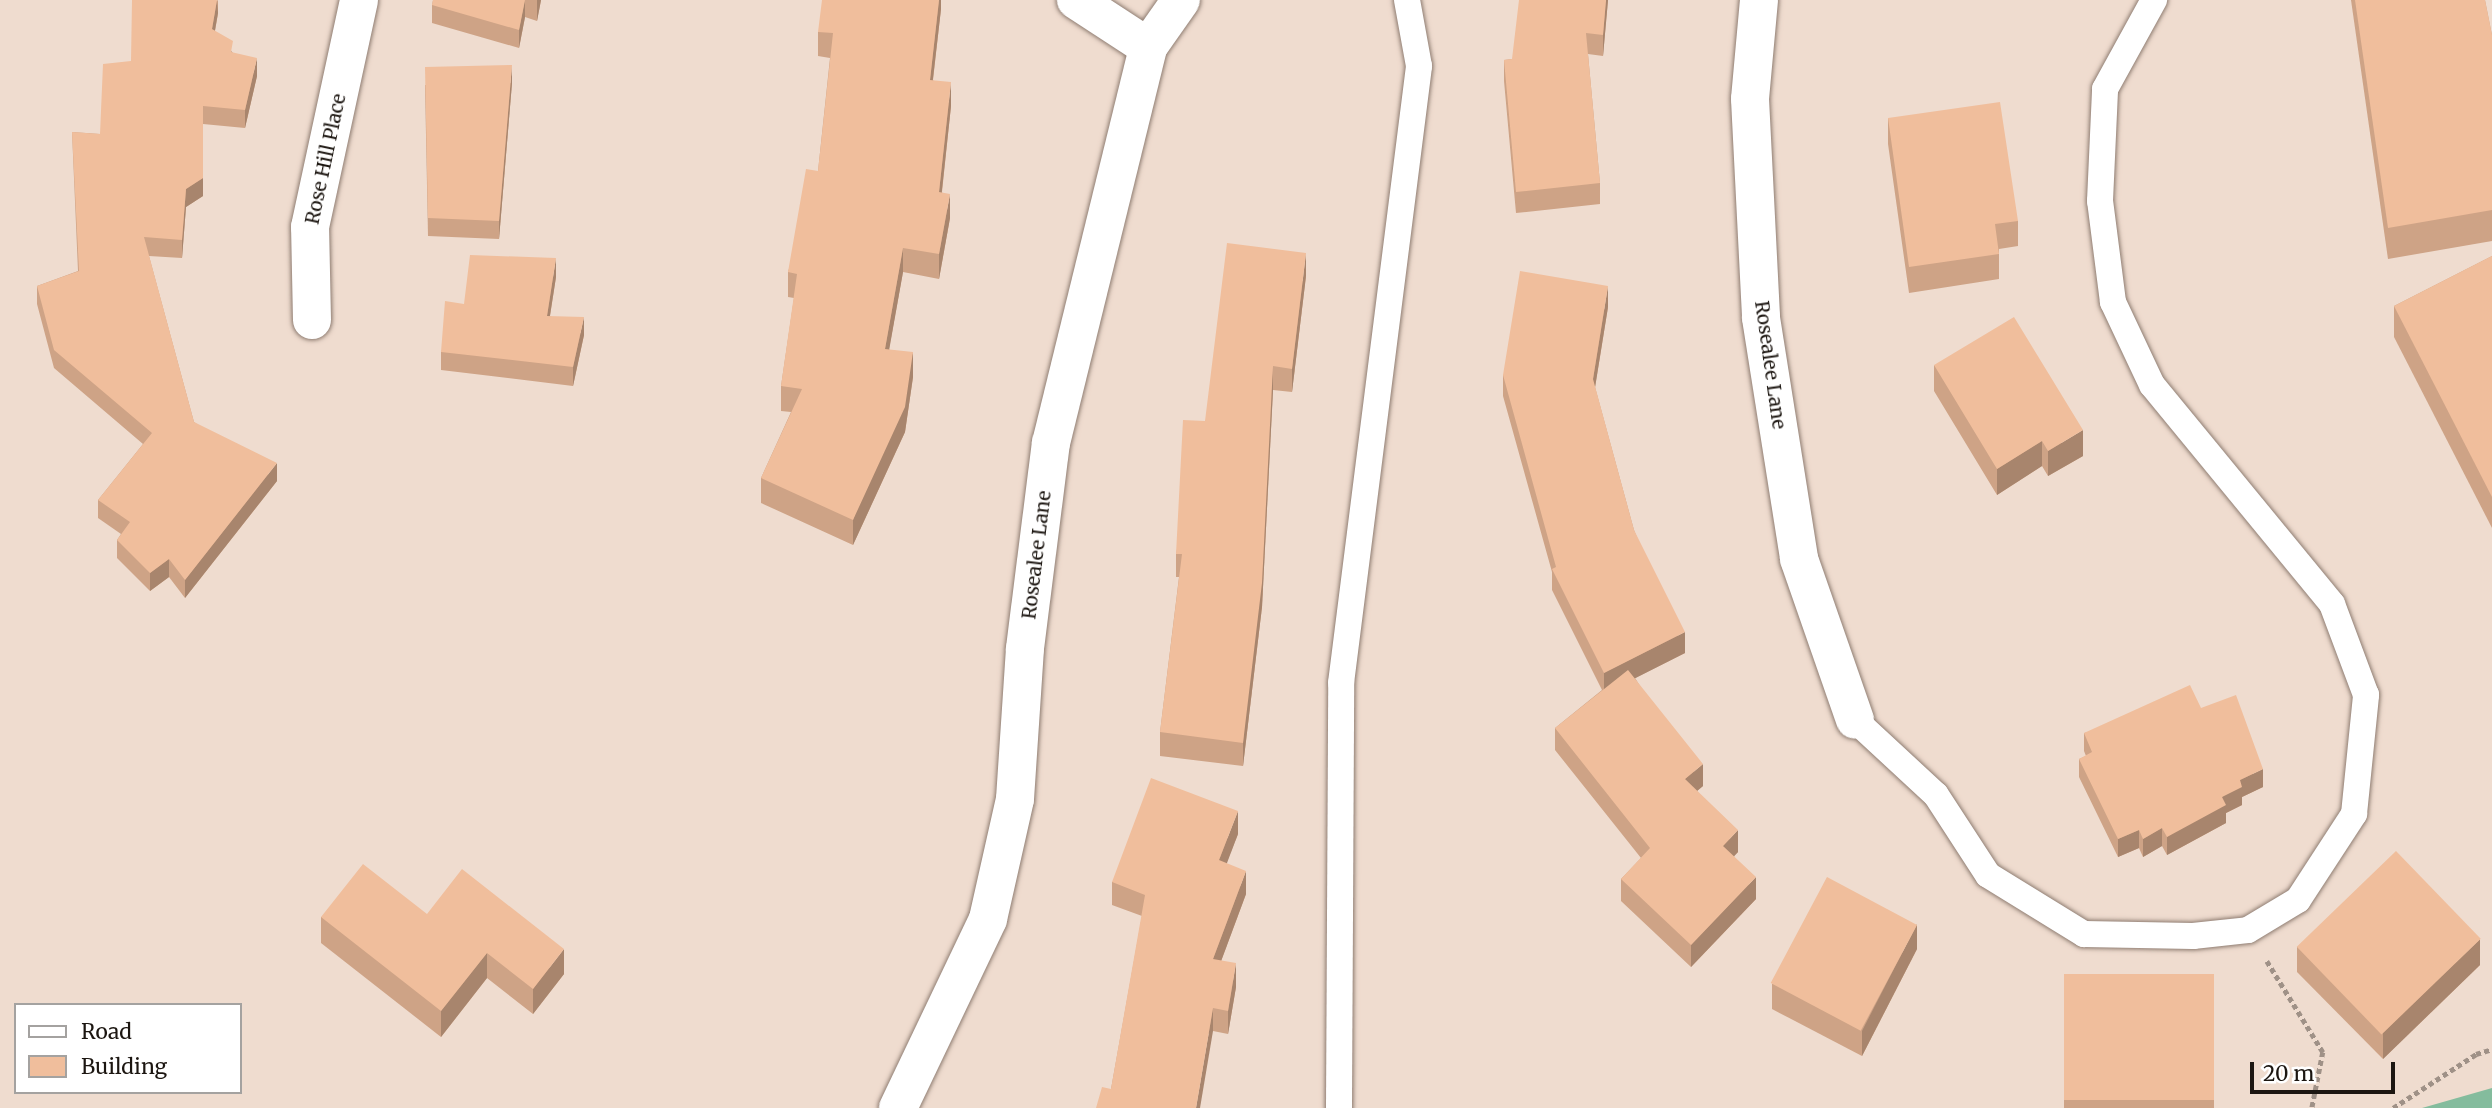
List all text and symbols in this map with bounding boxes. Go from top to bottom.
street label: Rose Hill Place [301,92,351,226]
street label: Rosealee Lane [1750,299,1790,431]
street label: Rosealee Lane [1018,489,1056,621]
legend [14,1003,242,1094]
text: Road [81,1018,132,1045]
scale bar [2254,1048,2399,1092]
text: Building [81,1053,167,1080]
text: 20 m [2263,1060,2314,1087]

